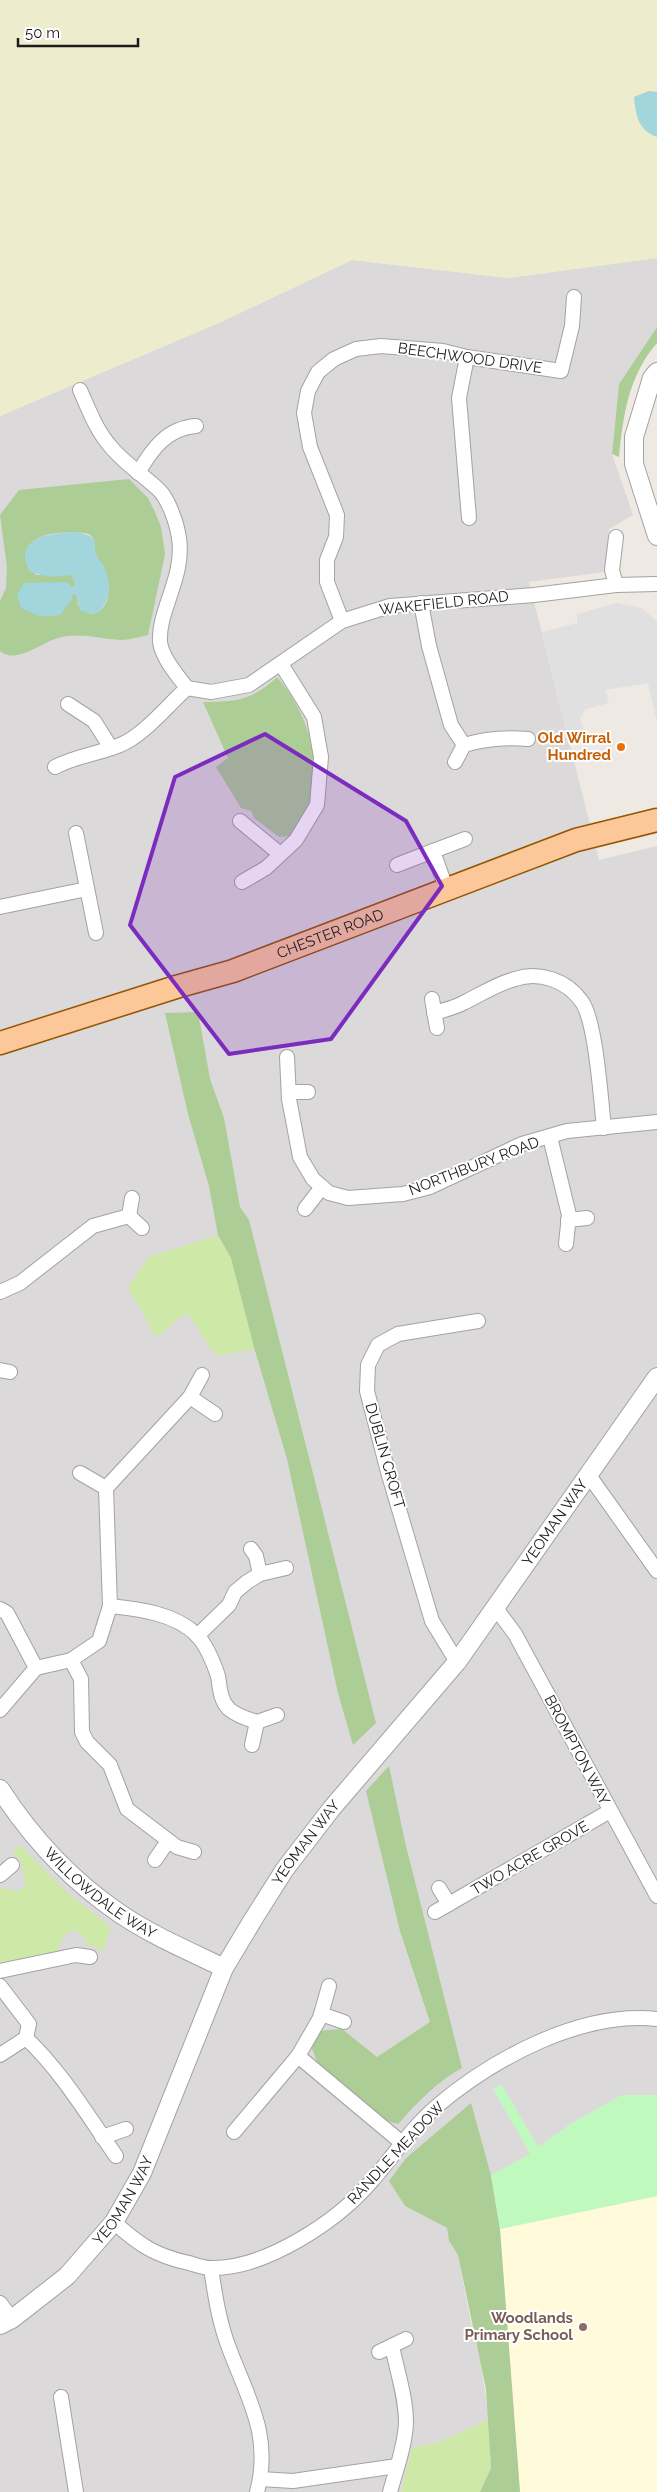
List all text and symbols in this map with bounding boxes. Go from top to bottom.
scale bar [18,15,138,47]
text: 50 m [25,24,60,42]
street label: BEECHWOOD DRIVE [397,339,543,377]
street label: WAKEFIELD ROAD [378,587,510,619]
place label: Old Wirral Hundred [538,729,611,764]
marker: Old Wirral Hundred [615,741,627,753]
street label: CHESTER ROAD [274,905,387,962]
street label: NORTHBURY ROAD [406,1133,542,1199]
street label: DUBLIN CROFT [361,1401,409,1511]
street label: YEOMAN WAY [518,1476,592,1569]
street label: BROMPTON WAY [540,1692,614,1808]
street label: YEOMAN WAY [268,1796,344,1888]
street label: TWO ACRE GROVE [468,1817,592,1899]
street label: WILLOWDALE WAY [40,1844,160,1943]
street label: RANDLE MEADOW [344,2098,448,2208]
street label: YEOMAN WAY [89,2153,157,2249]
place label: Woodlands Primary School [465,2309,573,2344]
marker: Woodlands Primary School [577,2321,589,2333]

